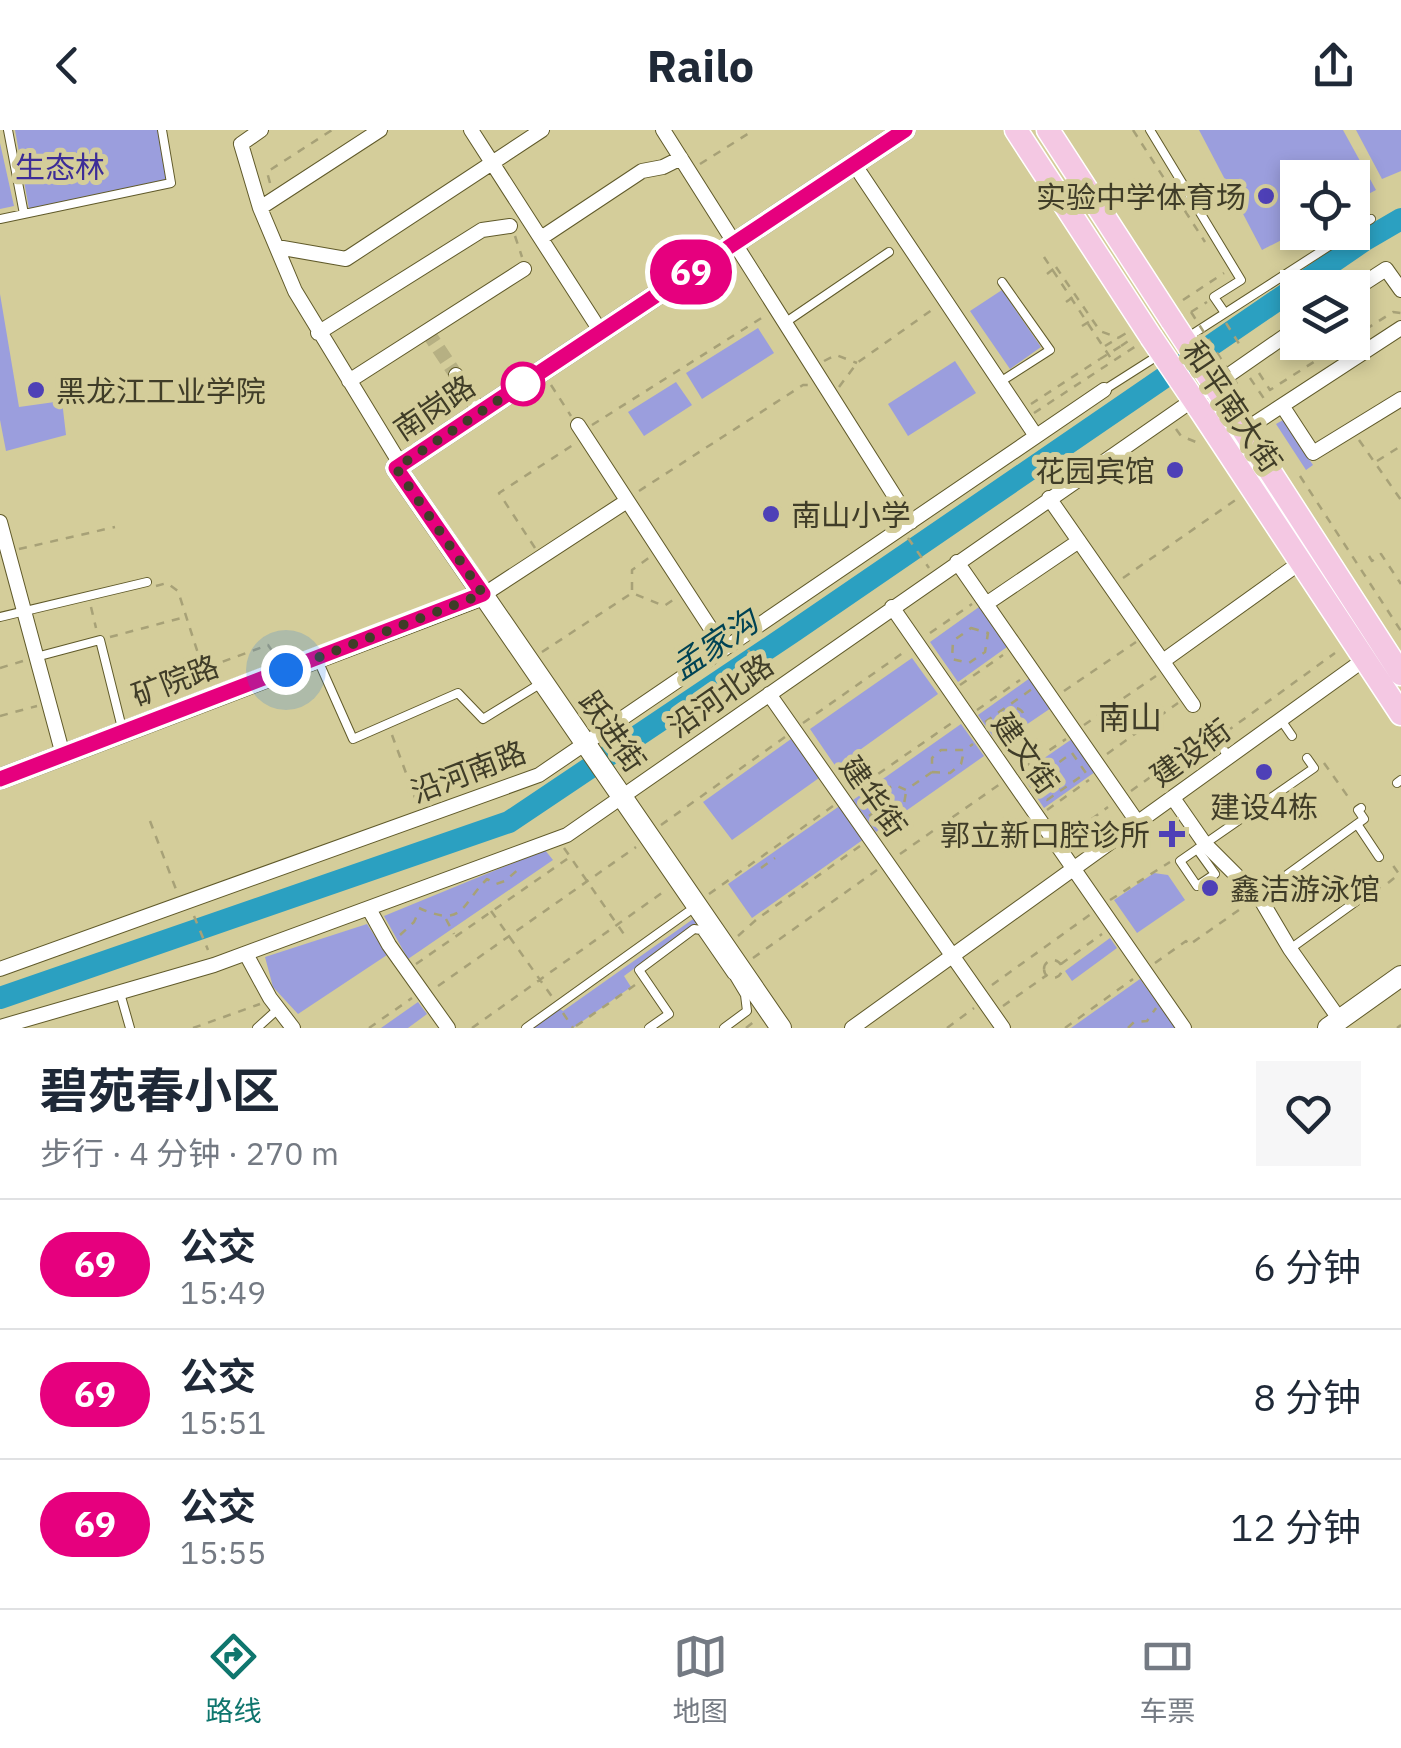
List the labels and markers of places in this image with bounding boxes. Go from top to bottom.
place label: 实验中学体育场 [1036,177,1246,216]
marker: 实验中学体育场 [1255,185,1277,207]
unlabelled marker [502,363,544,405]
place label: 黑龙江工业学院 [56,371,266,410]
marker: 黑龙江工业学院 [25,379,47,401]
place label: 花园宾馆 [1035,451,1155,490]
marker: 花园宾馆 [1164,459,1186,481]
place label: 南山小学 [791,495,911,534]
marker: 南山小学 [760,503,782,525]
marker: 建设4栋 [1253,761,1275,783]
place label: 建设4栋 [1210,787,1318,826]
place label: 郭立新口腔诊所 [940,815,1150,854]
marker: 郭立新口腔诊所 [1159,821,1185,847]
place label: 鑫洁游泳馆 [1230,869,1380,908]
marker: 鑫洁游泳馆 [1199,877,1221,899]

